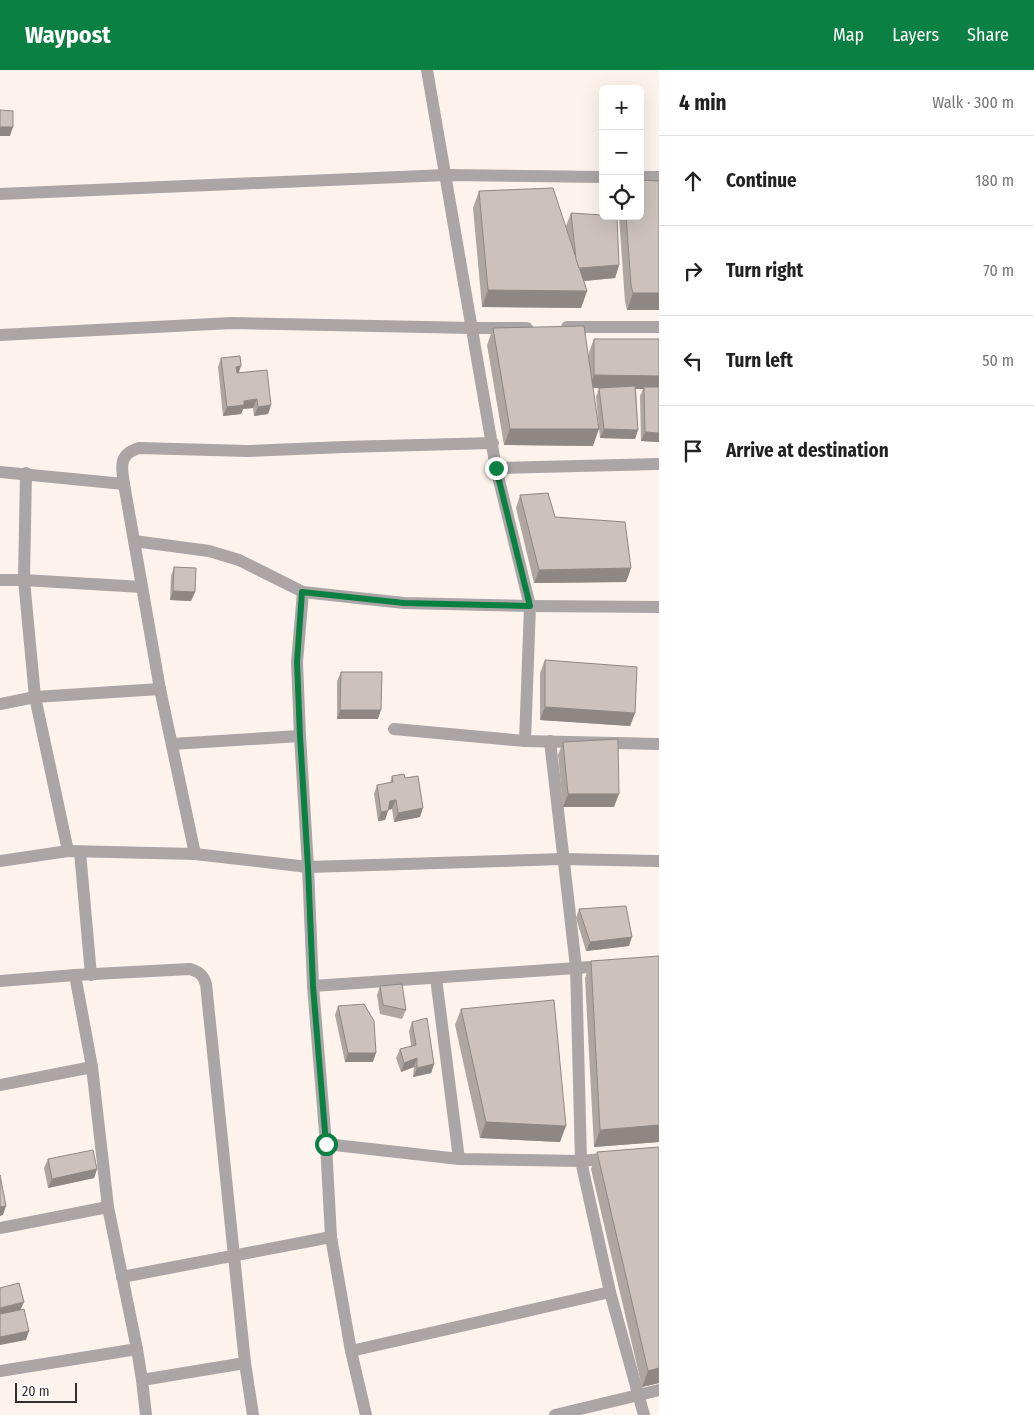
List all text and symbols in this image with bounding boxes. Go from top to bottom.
text: Waypost [25,21,111,49]
text: Map [833,24,864,46]
text: Layers [892,24,939,46]
text: Share [967,24,1009,46]
map controls [599,85,644,220]
button: + [599,85,644,130]
text: 4 min [679,90,727,116]
text: Walk · 300 m [932,93,1014,112]
button: − [599,130,644,175]
icon: ahead [679,167,707,195]
text: Continue [726,169,797,192]
text: 180 m [975,171,1014,190]
button: locate [599,175,644,220]
icon: right [679,257,707,285]
text: Turn right [726,259,803,282]
text: 70 m [983,261,1014,280]
icon: left [679,347,707,375]
text: Turn left [726,349,793,372]
text: 50 m [982,351,1014,370]
icon: arrive [679,437,707,465]
text: Arrive at destination [726,439,889,462]
route end [485,457,508,480]
route start [315,1133,338,1156]
scale bar [15,1380,78,1403]
text: 20 m [22,1383,50,1400]

